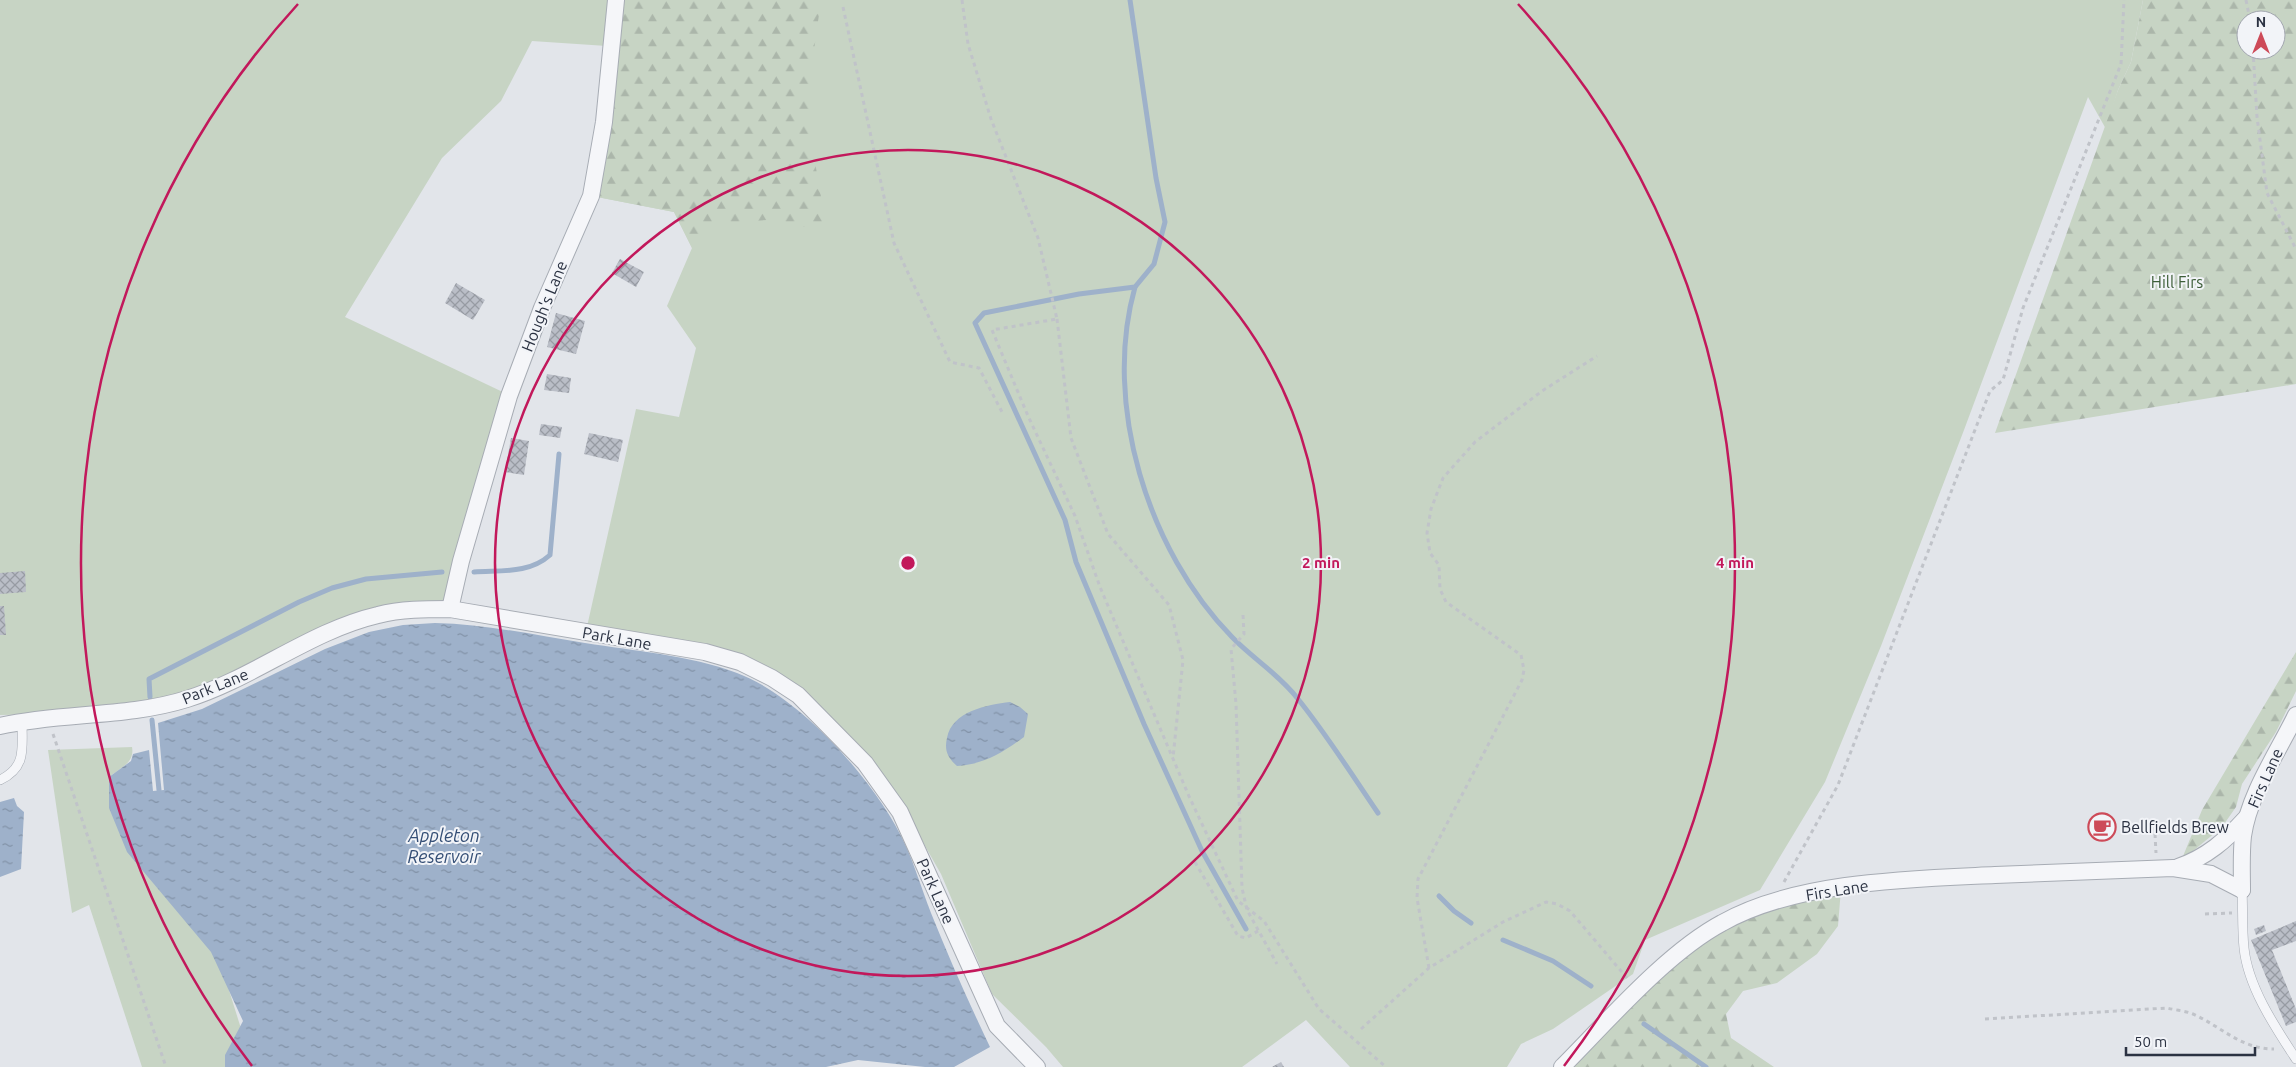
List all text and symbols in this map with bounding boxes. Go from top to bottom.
north arrow [2236,10,2286,60]
text: N [2256,14,2266,30]
street label: Hough's Lane [518,258,570,354]
park label: Hill Firs [2151,273,2203,291]
centre of rings [899,554,917,572]
text: 2 min [1302,554,1340,571]
text: 4 min [1716,554,1754,571]
street label: Park Lane [581,623,653,653]
street label: Park Lane [179,665,251,707]
street label: Firs Lane [2244,745,2286,811]
cafe icon: Bellfields Brew [2087,812,2117,842]
place label: Bellfields Brew [2121,818,2229,836]
water label: Appleton Reservoir [407,825,482,866]
street label: Park Lane [914,855,958,927]
street label: Firs Lane [1804,876,1870,904]
scale bar [2126,1024,2255,1056]
text: 50 m [2134,1033,2167,1050]

